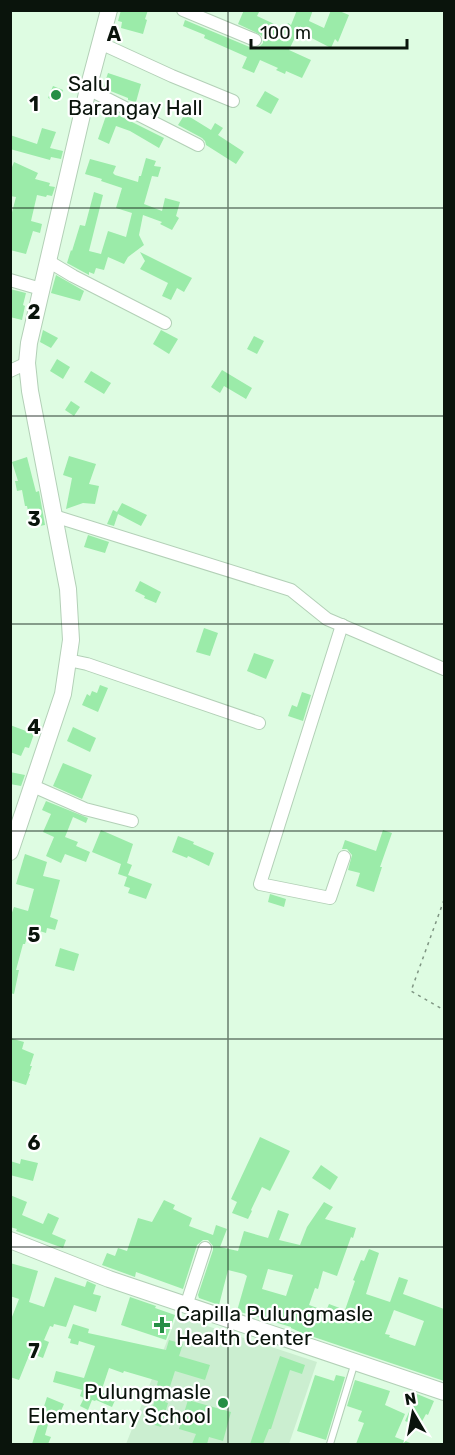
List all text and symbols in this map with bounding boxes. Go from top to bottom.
scale bar [251,12,407,50]
text: A [107,22,122,46]
text: 100 m [260,22,311,44]
place label: Salu Barangay Hall [68,71,203,120]
marker: Salu Barangay Hall [49,88,63,102]
text: 1 [29,92,39,116]
text: 2 [28,300,41,324]
text: 3 [27,507,41,531]
text: 4 [27,715,41,739]
text: 5 [28,923,41,947]
text: 6 [27,1131,41,1155]
place label: Capilla Pulungmasle Health Center [176,1301,373,1350]
marker: Capilla Pulungmasle Health Center [153,1316,171,1334]
text: 7 [28,1339,40,1363]
place label: Pulungmasle Elementary School [28,1379,211,1428]
north arrow [383,1383,443,1443]
text: N [403,1388,418,1409]
marker: Pulungmasle Elementary School [216,1396,230,1410]

